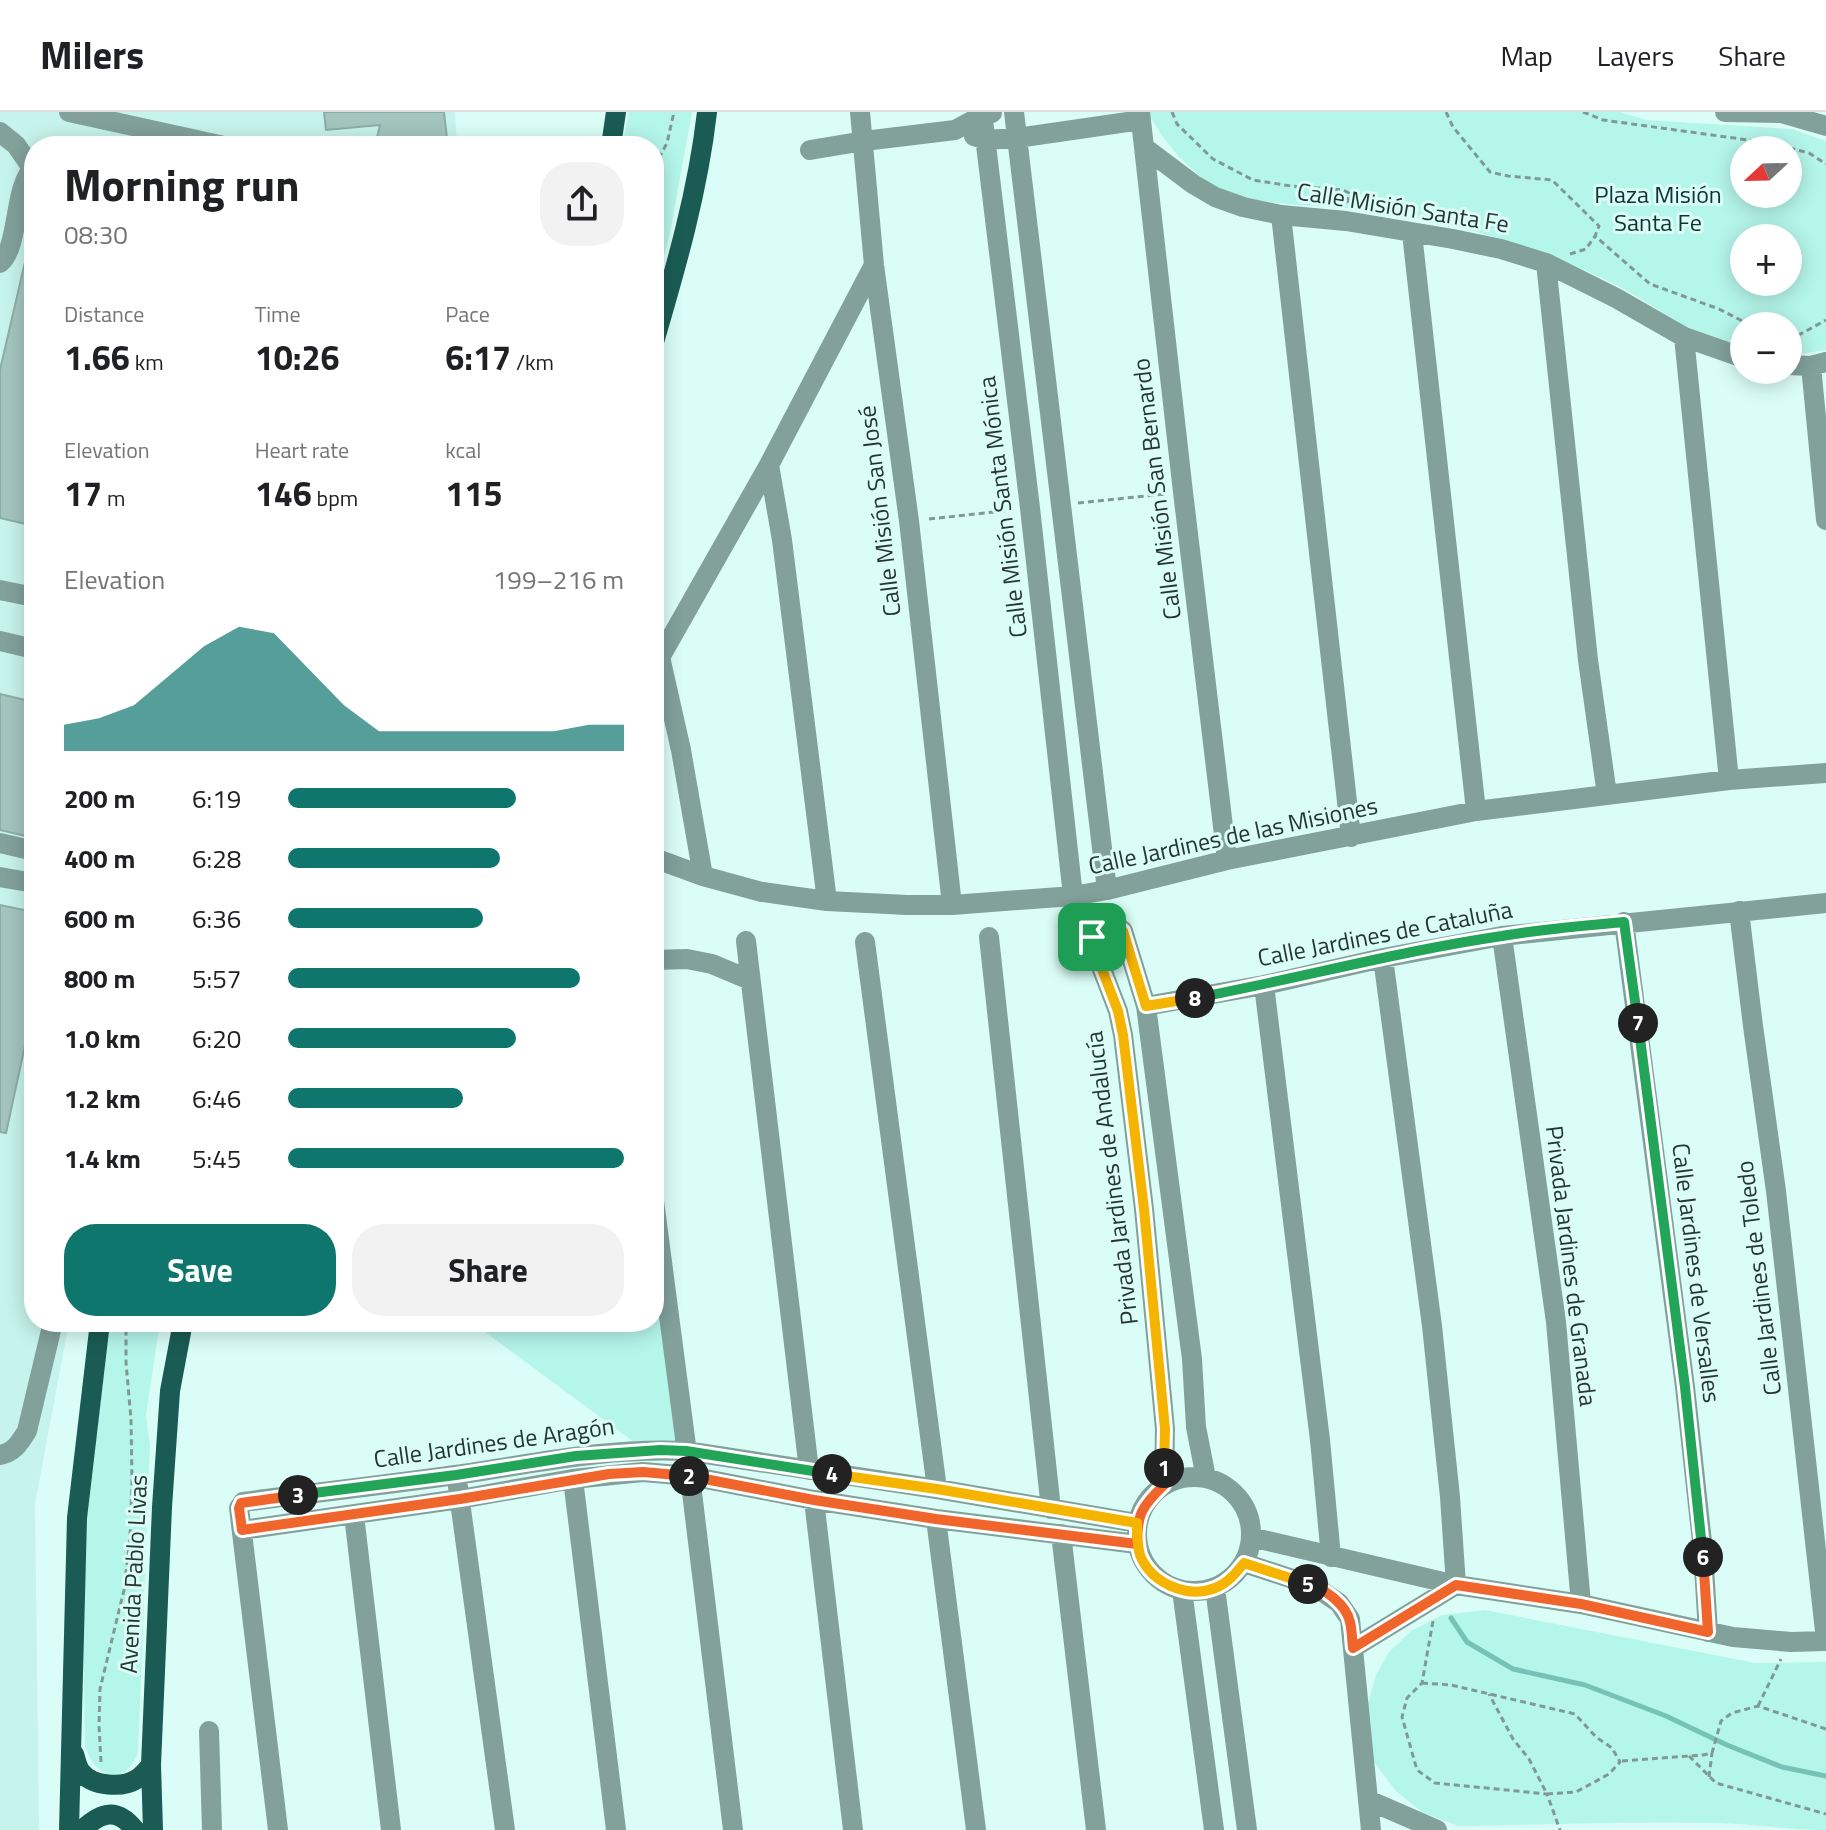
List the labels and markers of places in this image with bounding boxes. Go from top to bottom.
pin [1058,903,1126,971]
pin: 8 [1175,978,1215,1018]
pin: 7 [1618,1003,1658,1043]
pin: 1 [1144,1448,1184,1488]
pin: 4 [812,1454,852,1494]
pin: 2 [669,1456,709,1496]
pin: 3 [278,1475,318,1515]
pin: 6 [1683,1537,1723,1577]
pin: 5 [1288,1564,1328,1604]

